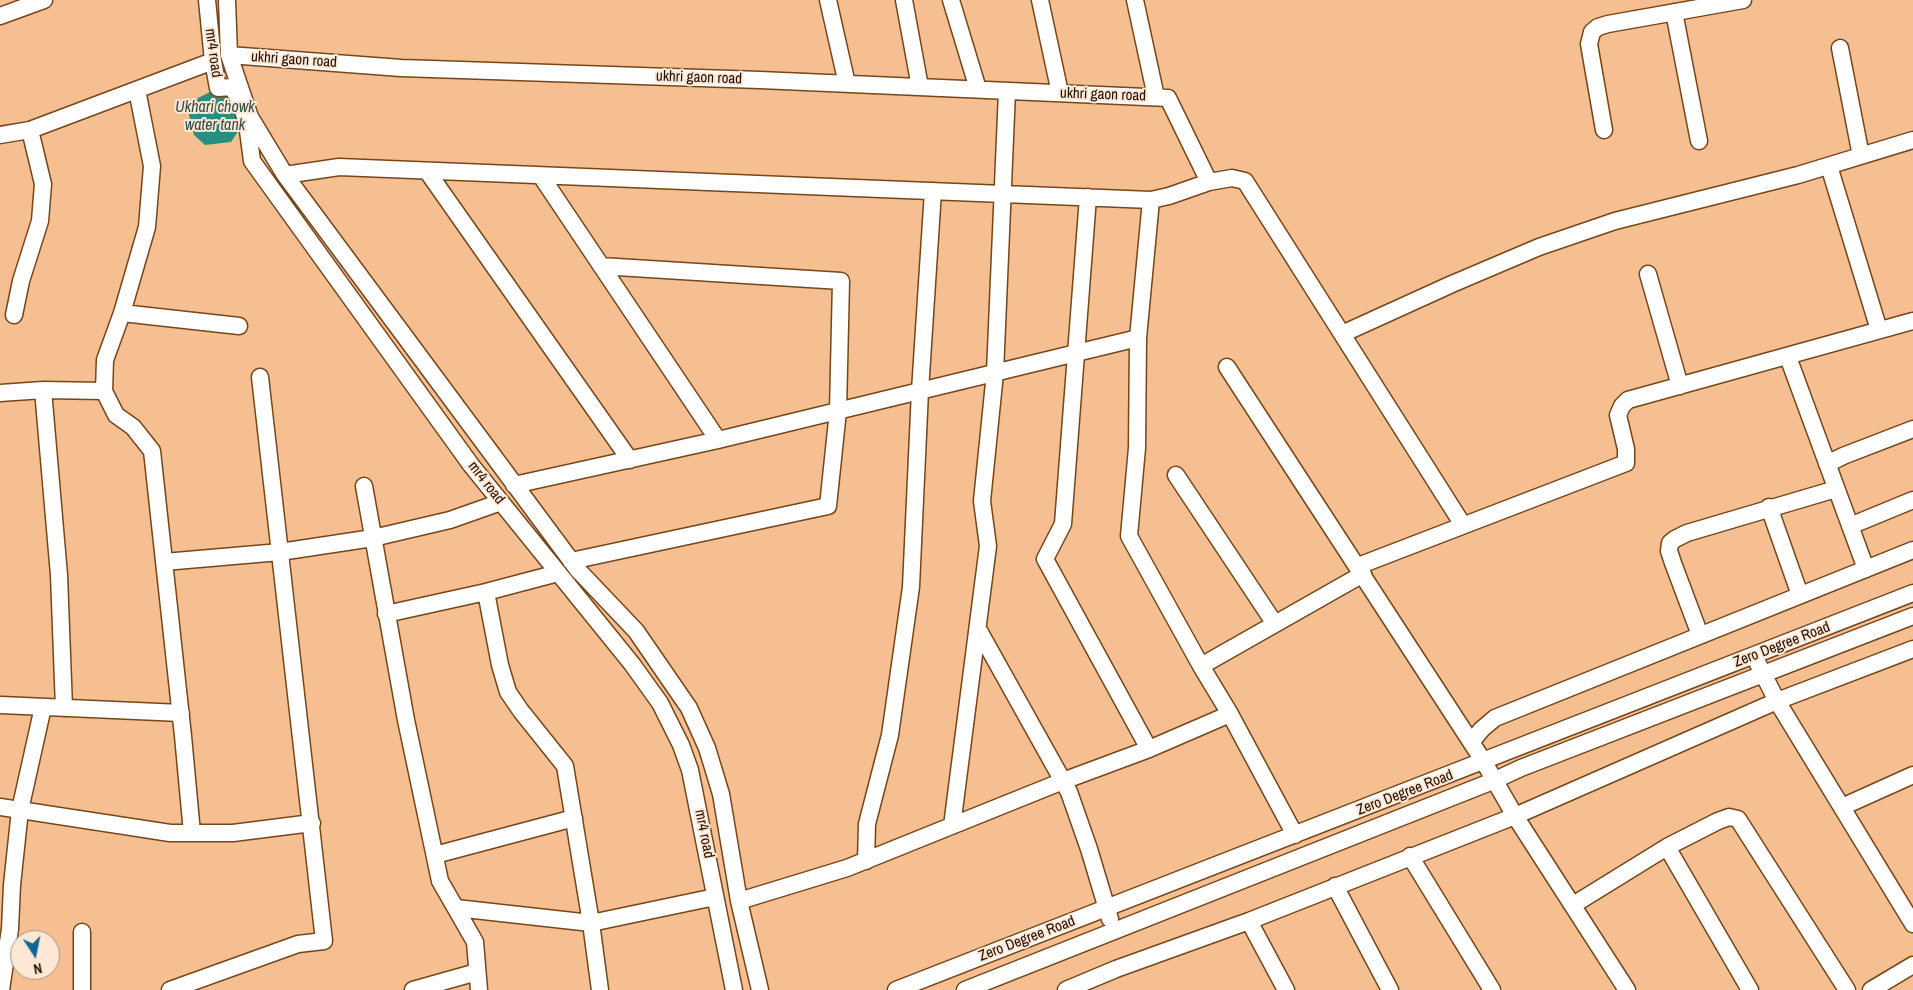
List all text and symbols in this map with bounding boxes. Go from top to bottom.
street label: mr4 road [201,27,225,79]
street label: ukhri gaon road [250,48,338,72]
street label: ukhri gaon road [656,68,742,88]
street label: ukhri gaon road [1060,85,1146,105]
water label: Ukhari chowk water tank [175,98,255,136]
street label: mr4 road [464,458,508,508]
street label: Zero Degree Road [1731,618,1833,672]
street label: Zero Degree Road [1354,766,1456,820]
street label: mr4 road [690,808,718,860]
street label: Zero Degree Road [976,912,1078,966]
north arrow [10,930,60,980]
text: N [32,959,43,978]

